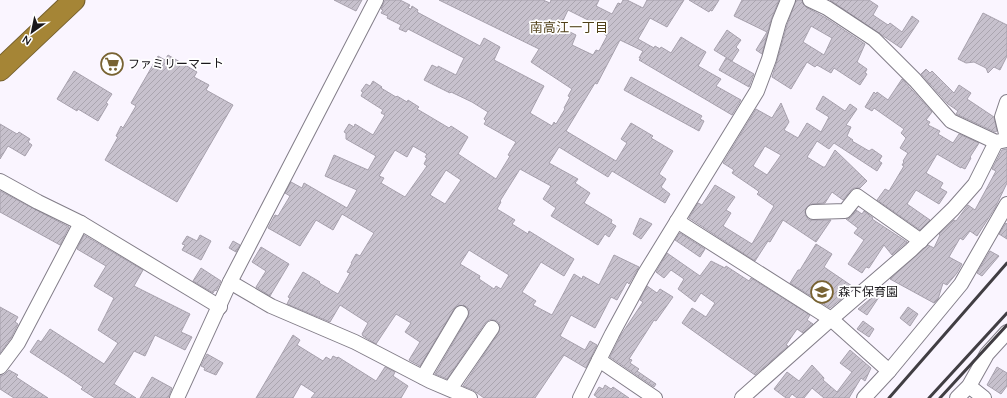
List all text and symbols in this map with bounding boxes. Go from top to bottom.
north arrow [12,12,52,52]
district label: 南高江一丁目 [530,19,608,35]
text: N [19,32,34,48]
supermarket icon: ファミリーマート [99,51,125,77]
place label: ファミリーマート [128,56,224,71]
school or university icon: 森下保育園 [809,279,835,305]
place label: 森下保育園 [838,284,898,299]

